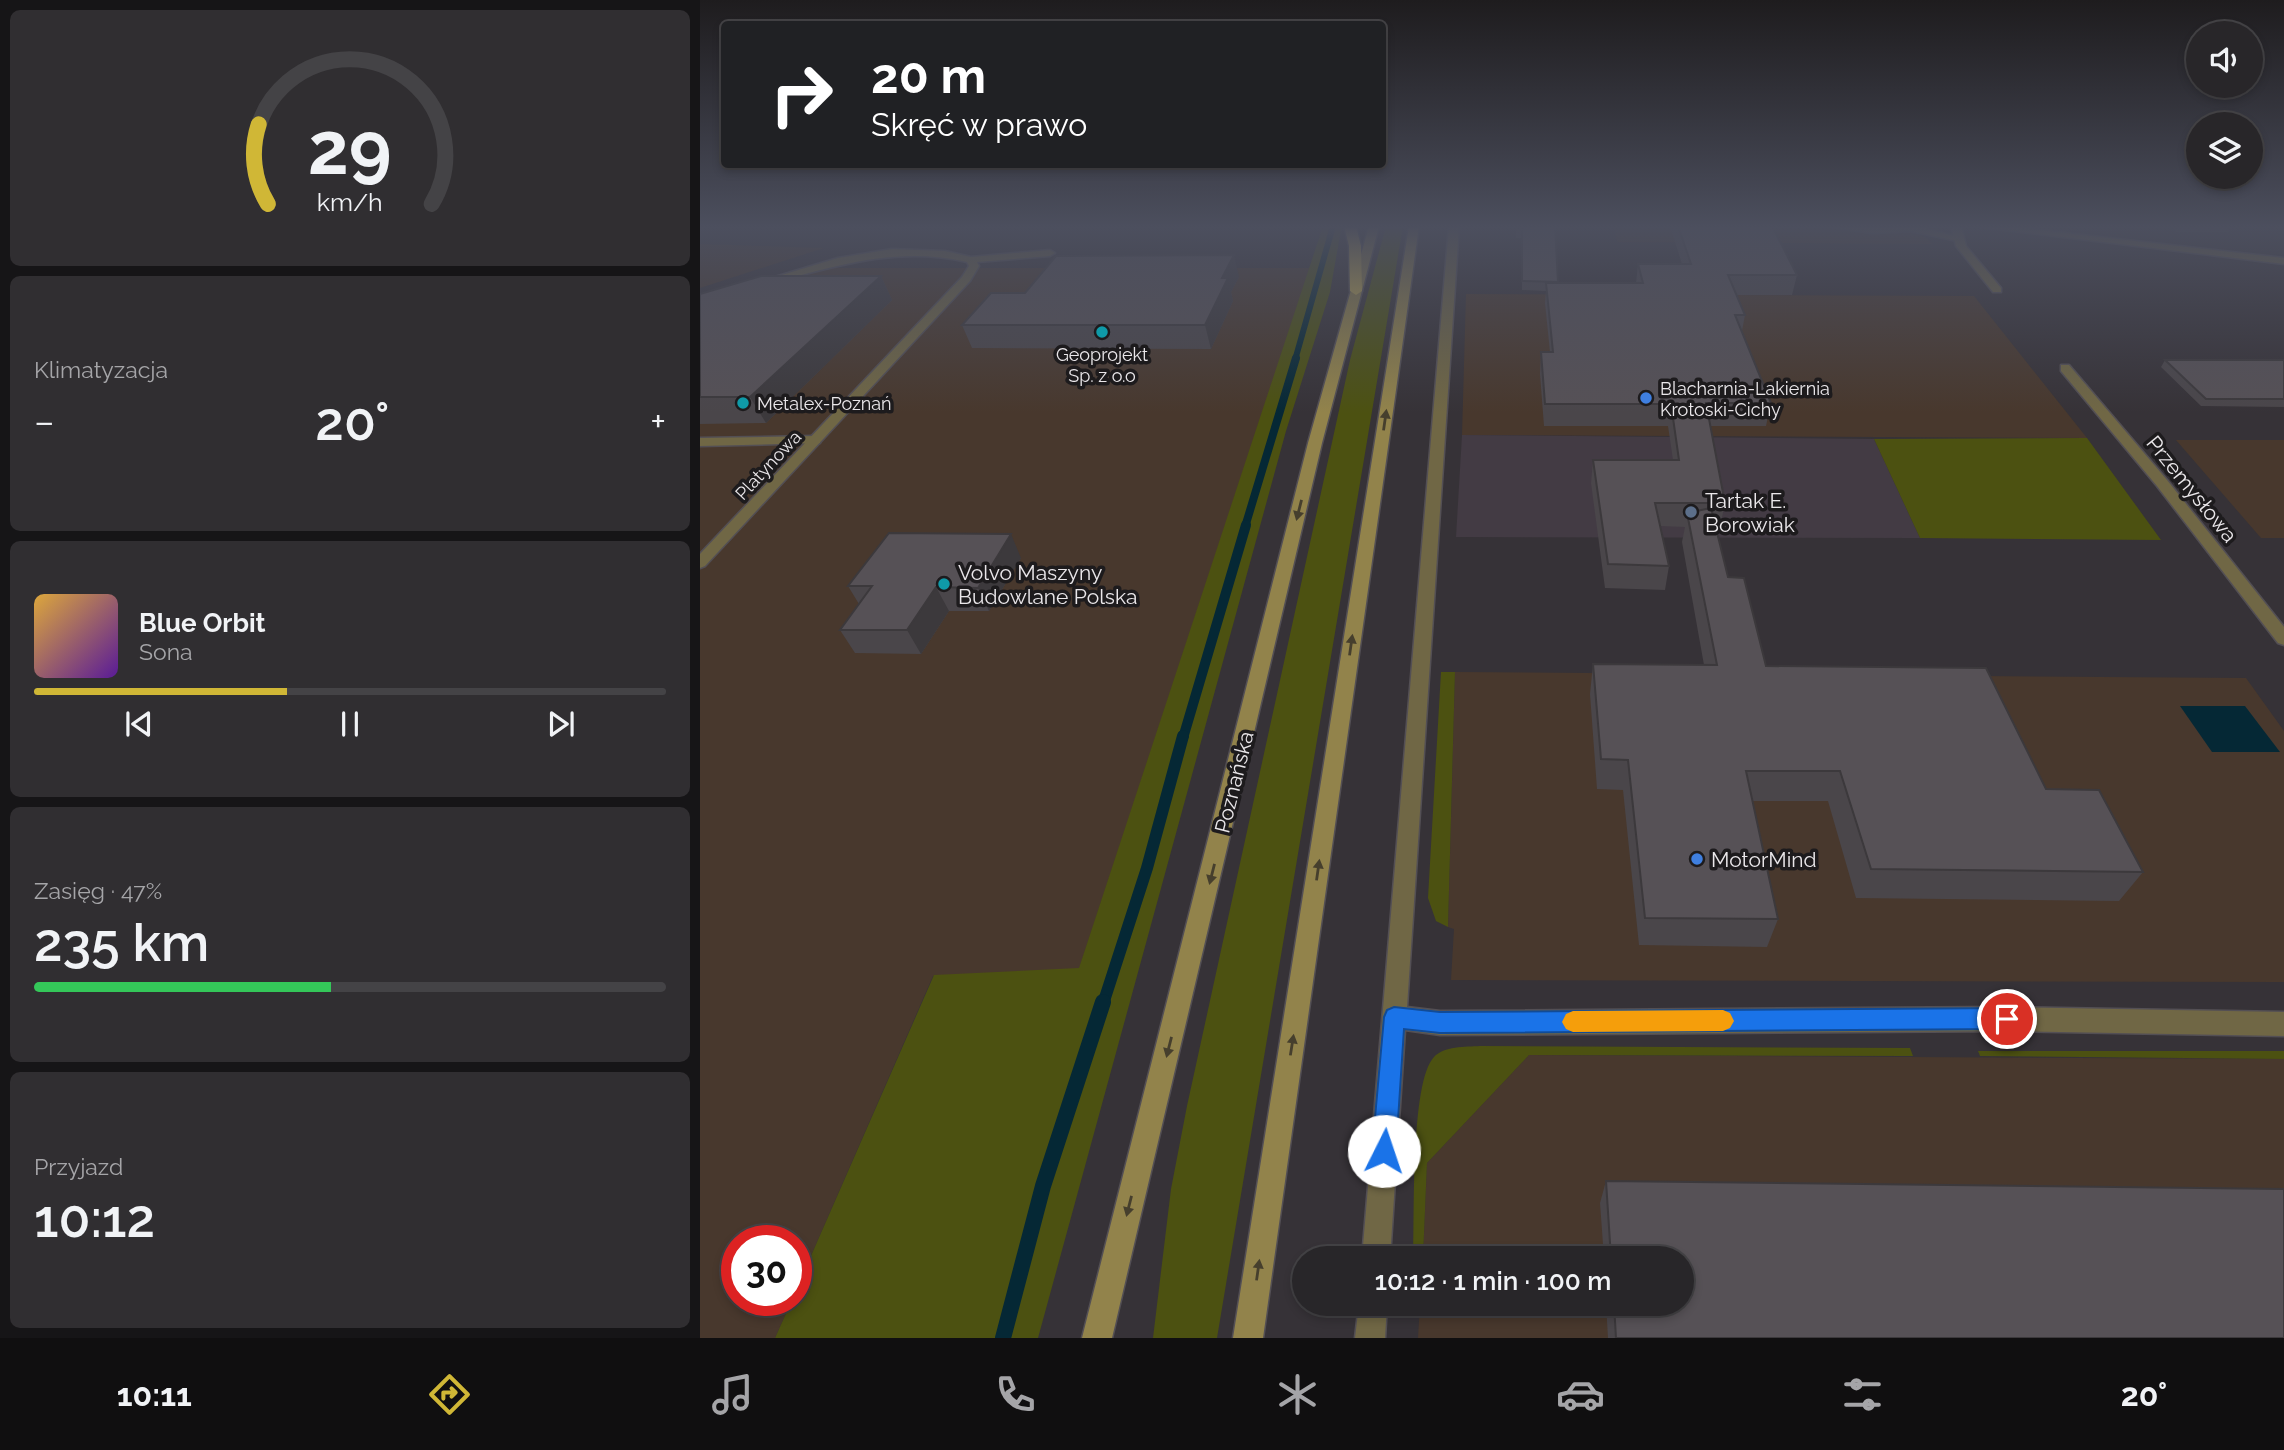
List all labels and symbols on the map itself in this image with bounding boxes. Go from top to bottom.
marker: Geoprojekt Sp. z o.o [1094,324,1110,340]
place label: Geoprojekt Sp. z o.o [1056,344,1148,386]
place label: Blacharnia-Lakiernia Krotoski-Cichy [1660,378,1830,420]
marker: Blacharnia-Lakiernia Krotoski-Cichy [1638,390,1654,406]
place label: Metalex-Poznań [757,393,892,414]
marker: Metalex-Poznań [735,395,751,411]
one-way arrow [1380,409,1391,431]
street label: Platynowa [731,426,805,504]
street label: Przemysłowa [2141,431,2243,547]
place label: Tartak E. Borowiak [1705,488,1795,537]
one-way arrow [1293,499,1304,521]
marker: Tartak E. Borowiak [1683,504,1699,520]
place label: Volvo Maszyny Budowlane Polska [958,560,1138,609]
marker: Volvo Maszyny Budowlane Polska [936,576,952,592]
one-way arrow [1346,634,1357,656]
street label: Poznańska [1209,728,1259,836]
place label: MotorMind [1711,847,1817,872]
marker: MotorMind [1689,851,1705,867]
one-way arrow [1313,859,1324,881]
one-way arrow [1206,863,1217,885]
pin [1977,989,2037,1049]
one-way arrow [1287,1034,1298,1056]
one-way arrow [1163,1036,1174,1058]
position arrow [1347,1114,1421,1188]
one-way arrow [1123,1195,1134,1217]
speed limit sign: 30 [721,1225,812,1316]
one-way arrow [1253,1259,1264,1281]

